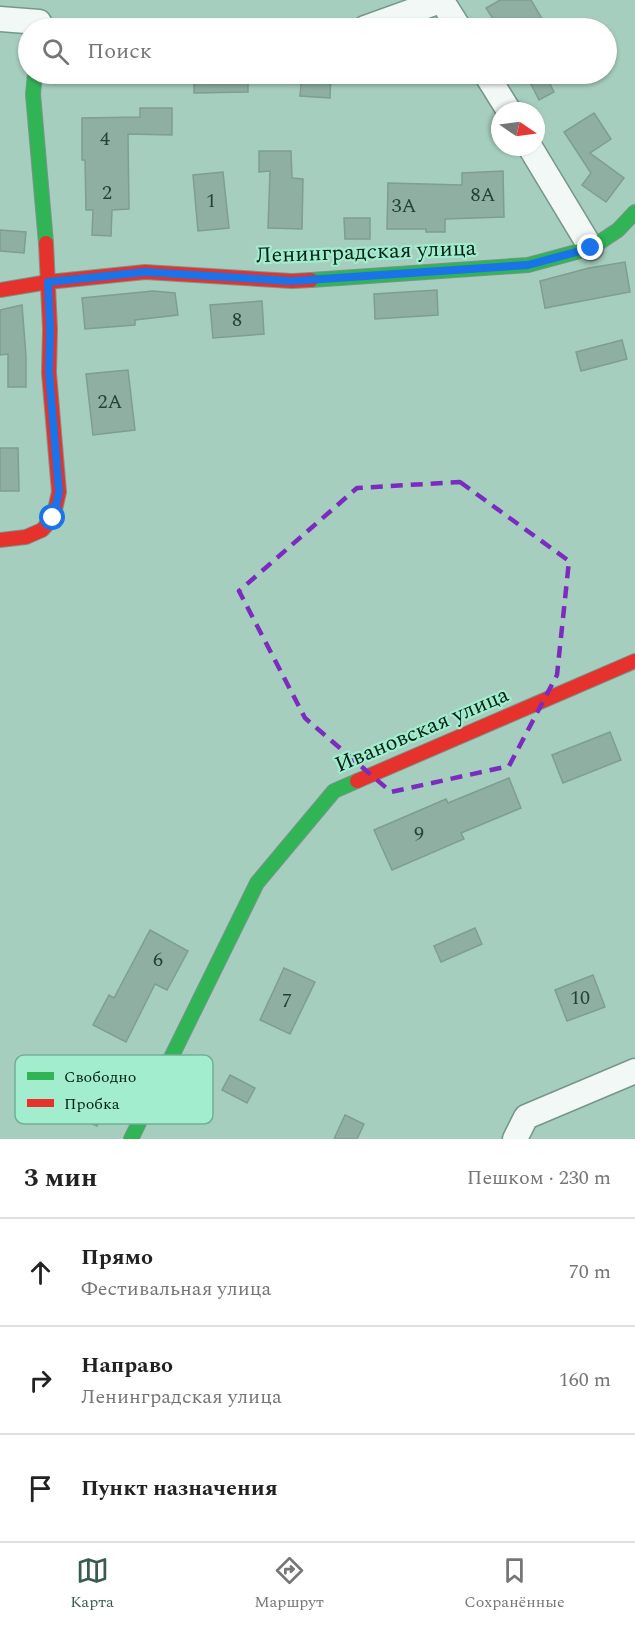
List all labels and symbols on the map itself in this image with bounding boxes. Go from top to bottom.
north arrow [491,102,545,156]
house number: 4 [100,124,110,154]
house number: 2 [102,178,112,208]
house number: 8А [471,180,496,210]
house number: 1 [206,186,216,216]
house number: 3А [392,191,417,221]
street label: Ленинградская улица [255,232,477,272]
route end [577,234,603,260]
house number: 8 [232,305,242,335]
house number: 2А [98,387,123,417]
route start [39,504,65,530]
street label: Ивановская улица [330,678,514,782]
house number: 9 [414,819,424,849]
house number: 6 [153,945,163,975]
house number: 10 [570,983,590,1013]
house number: 7 [282,986,292,1016]
legend [15,1055,213,1124]
text: Свободно [64,1065,136,1089]
text: Пробка [64,1092,120,1116]

